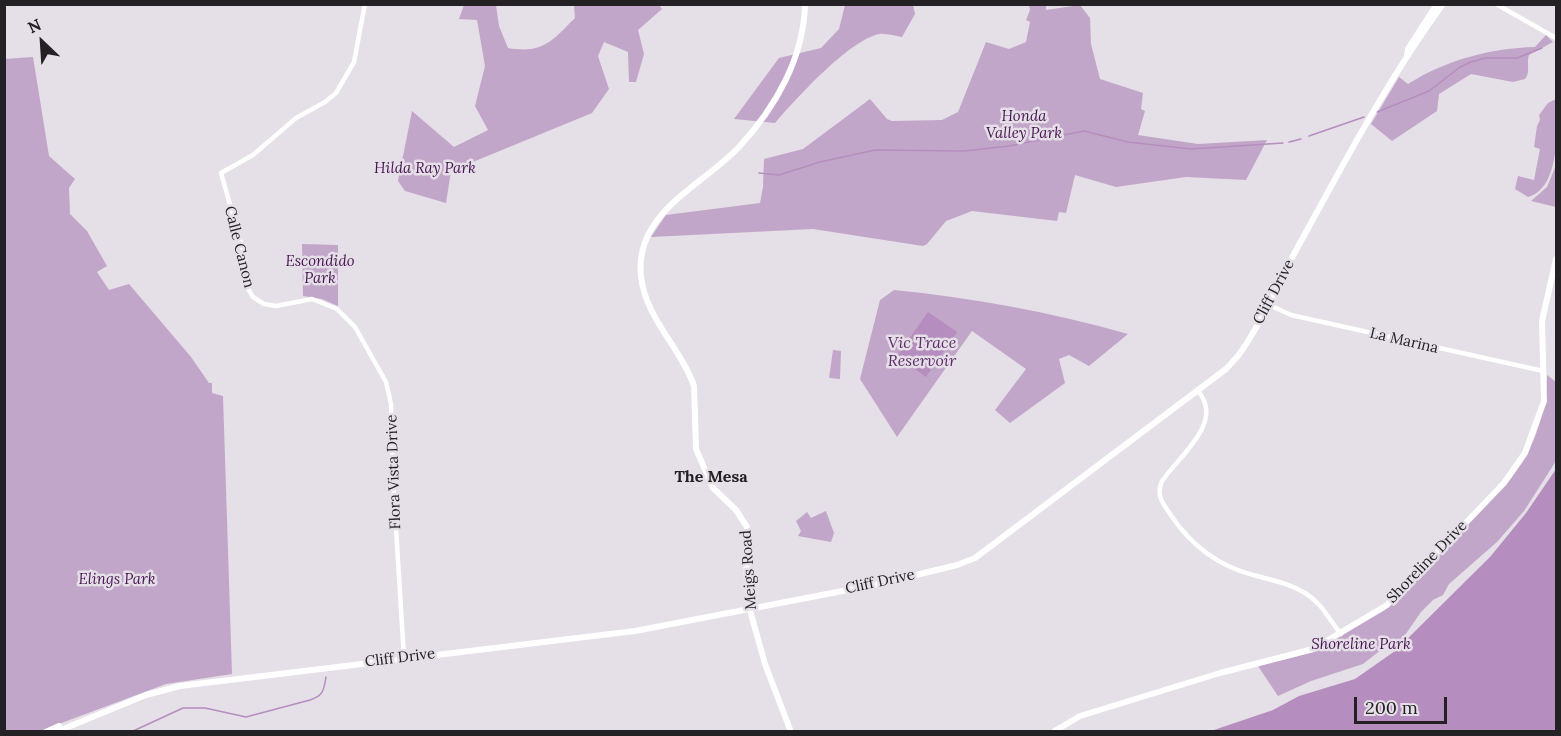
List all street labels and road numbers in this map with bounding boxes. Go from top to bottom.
street label: Calle Canon [220,204,258,290]
street label: Cliff Drive [1249,257,1299,327]
street label: La Marina [1368,324,1440,358]
street label: Flora Vista Drive [383,414,405,530]
street label: Shoreline Drive [1383,517,1471,607]
street label: Meigs Road [737,529,761,611]
street label: Cliff Drive [844,566,916,598]
street label: Cliff Drive [364,645,436,671]

